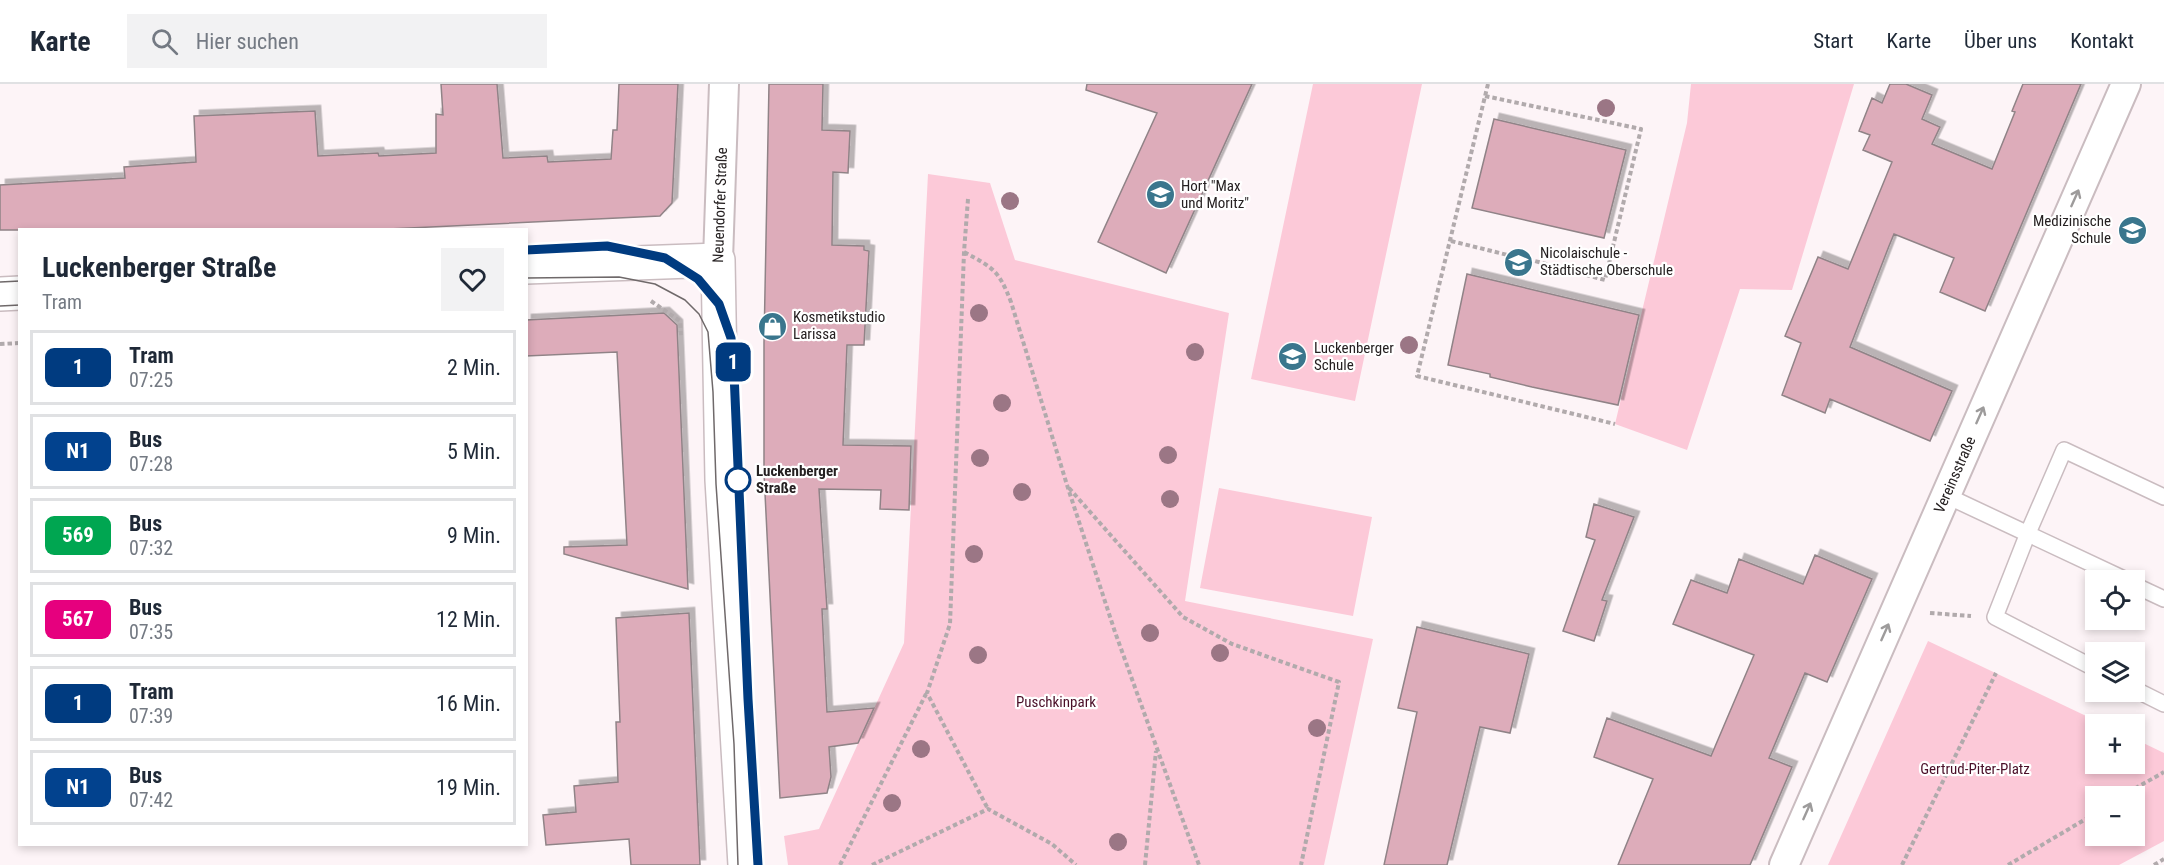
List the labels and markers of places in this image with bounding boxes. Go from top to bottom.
place label: Hort "Max und Moritz" [1181,177,1249,212]
school or university icon: Hort "Max und Moritz" [1144,179,1176,211]
place label: Medizinische Schule [2033,212,2111,247]
school or university icon: Medizinische Schule [2116,214,2148,246]
place label: Nicolaischule - Städtische Oberschule [1540,244,1673,279]
school or university icon: Nicolaischule - Städtische Oberschule [1503,246,1535,278]
place label: Kosmetikstudio Larissa [793,308,885,343]
shop icon: Kosmetikstudio Larissa [756,310,788,342]
place label: Luckenberger Schule [1314,339,1394,374]
school or university icon: Luckenberger Schule [1277,341,1309,373]
place label: Luckenberger Straße [756,462,838,497]
marker: Luckenberger Straße [725,467,751,493]

